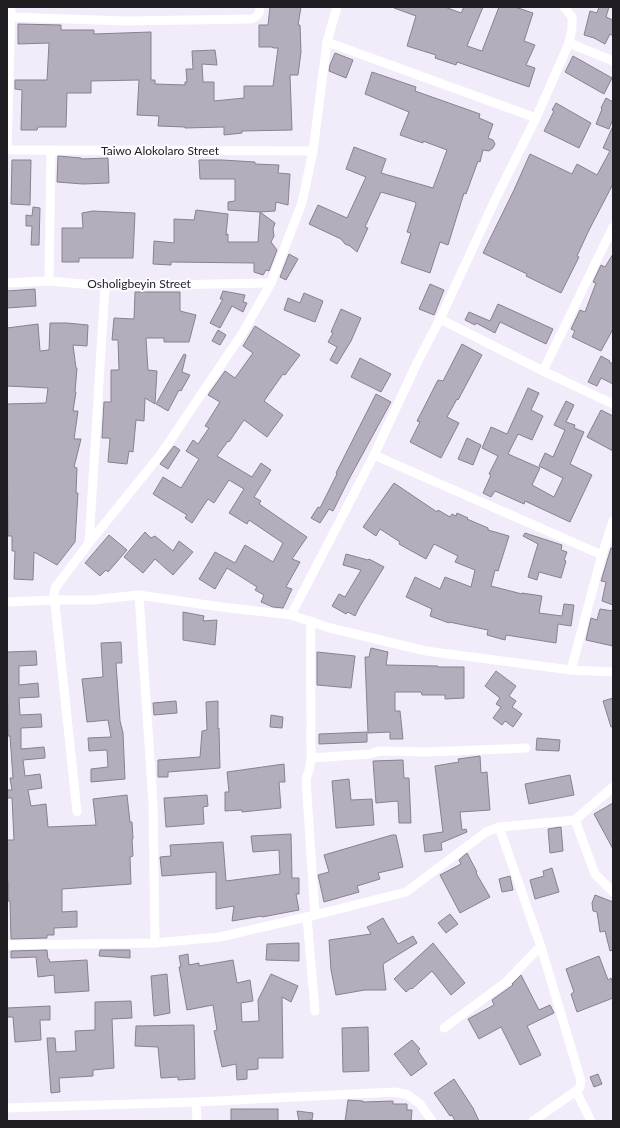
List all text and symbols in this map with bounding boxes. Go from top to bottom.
street label: Taiwo Alokolaro Street [101,143,220,158]
street label: Osholigbeyin Street [87,276,191,291]

